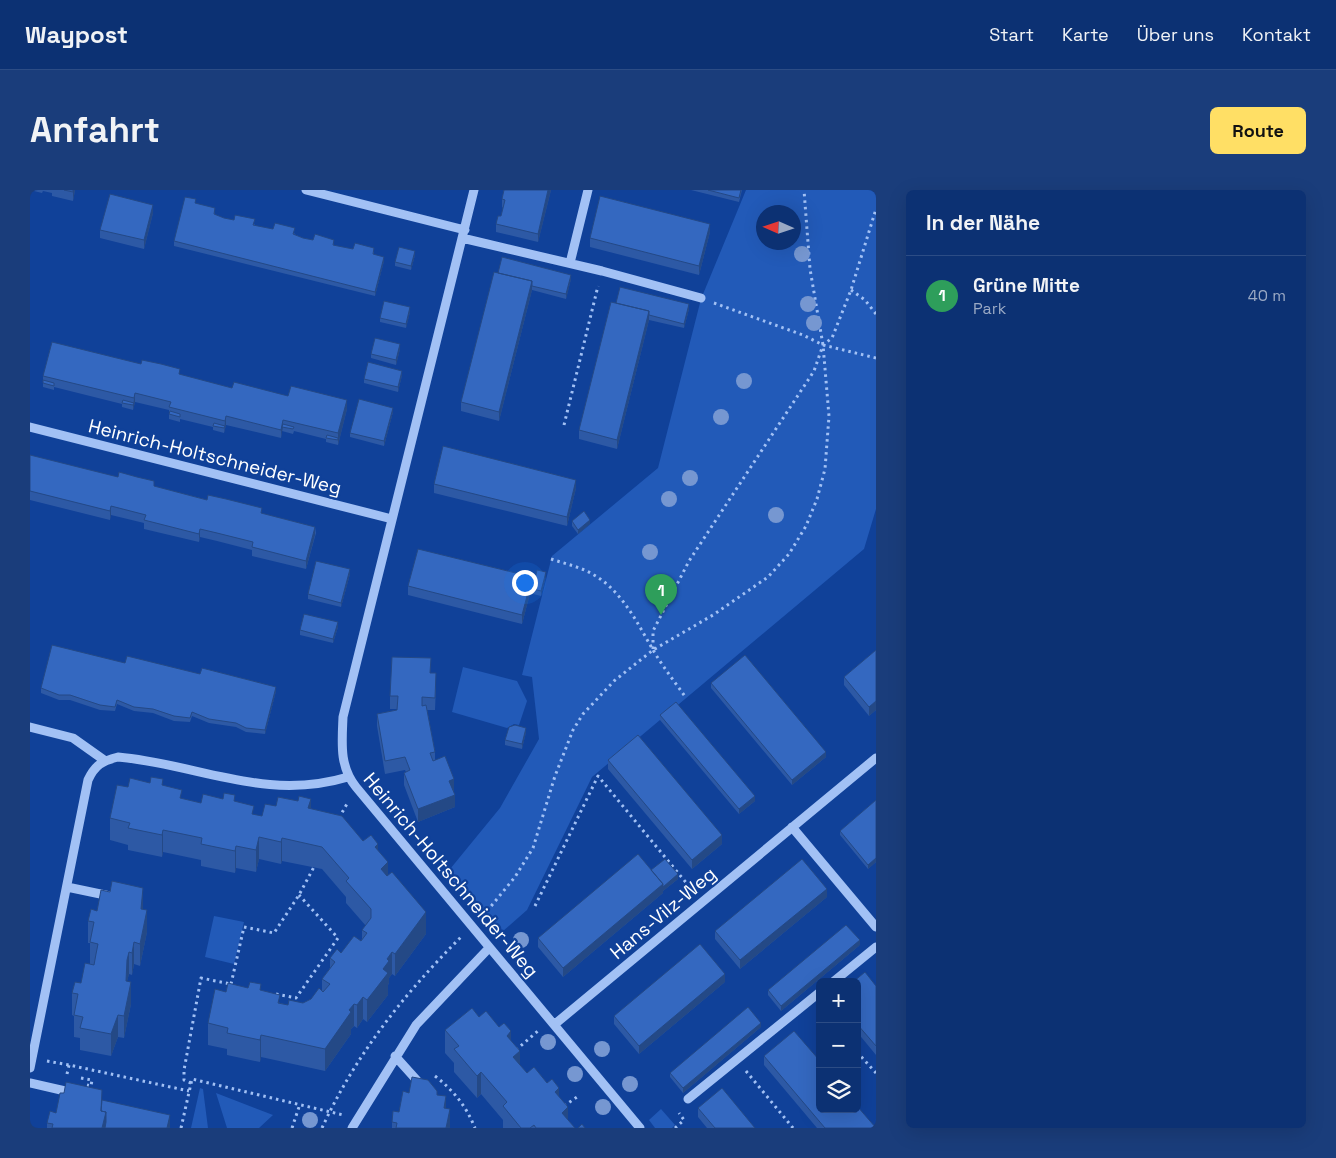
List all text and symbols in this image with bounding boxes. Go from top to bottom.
text: Waypost [25,19,128,50]
text: Start [989,23,1034,46]
text: Karte [1062,23,1109,46]
text: Über uns [1137,23,1214,46]
text: Kontakt [1242,23,1311,46]
button: Route [1210,107,1306,154]
text: Anfahrt [30,108,160,152]
north arrow [756,205,801,250]
text: In der Nähe [926,209,1040,236]
text: Grüne Mitte [973,273,1080,298]
text: 1 [938,285,946,306]
text: 40 m [1248,285,1286,306]
text: Park [973,298,1006,319]
street label: Heinrich-Holtschneider-Weg [86,413,344,501]
your location [512,570,538,596]
pin: 1 [645,574,677,615]
street label: Heinrich-Holtschneider-Weg [358,767,544,983]
street label: Hans-Vilz-Weg [605,861,721,965]
map controls [816,978,861,1113]
button: + [816,978,861,1023]
button: − [816,1023,861,1068]
button: layers [816,1068,861,1113]

